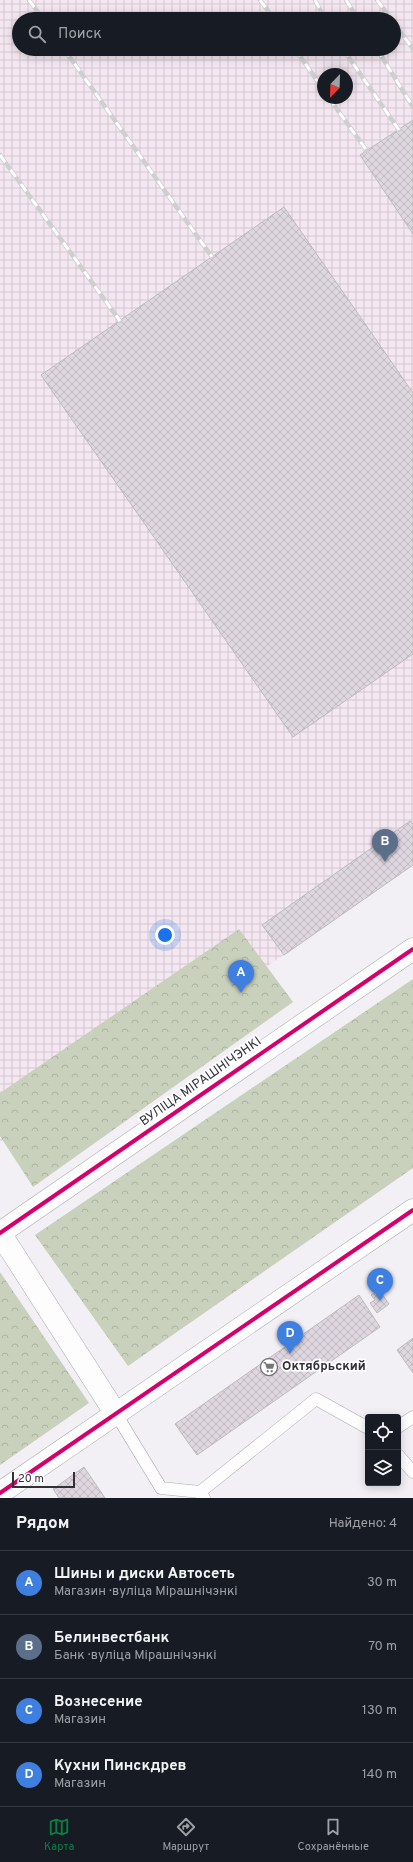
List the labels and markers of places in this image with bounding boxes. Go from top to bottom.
pin: B [372,829,398,862]
pin: A [228,960,254,993]
pin: C [367,1268,393,1301]
pin: D [277,1321,303,1354]
supermarket icon: Октябрьский [259,1357,279,1377]
place label: Октябрьский [282,1359,366,1375]

